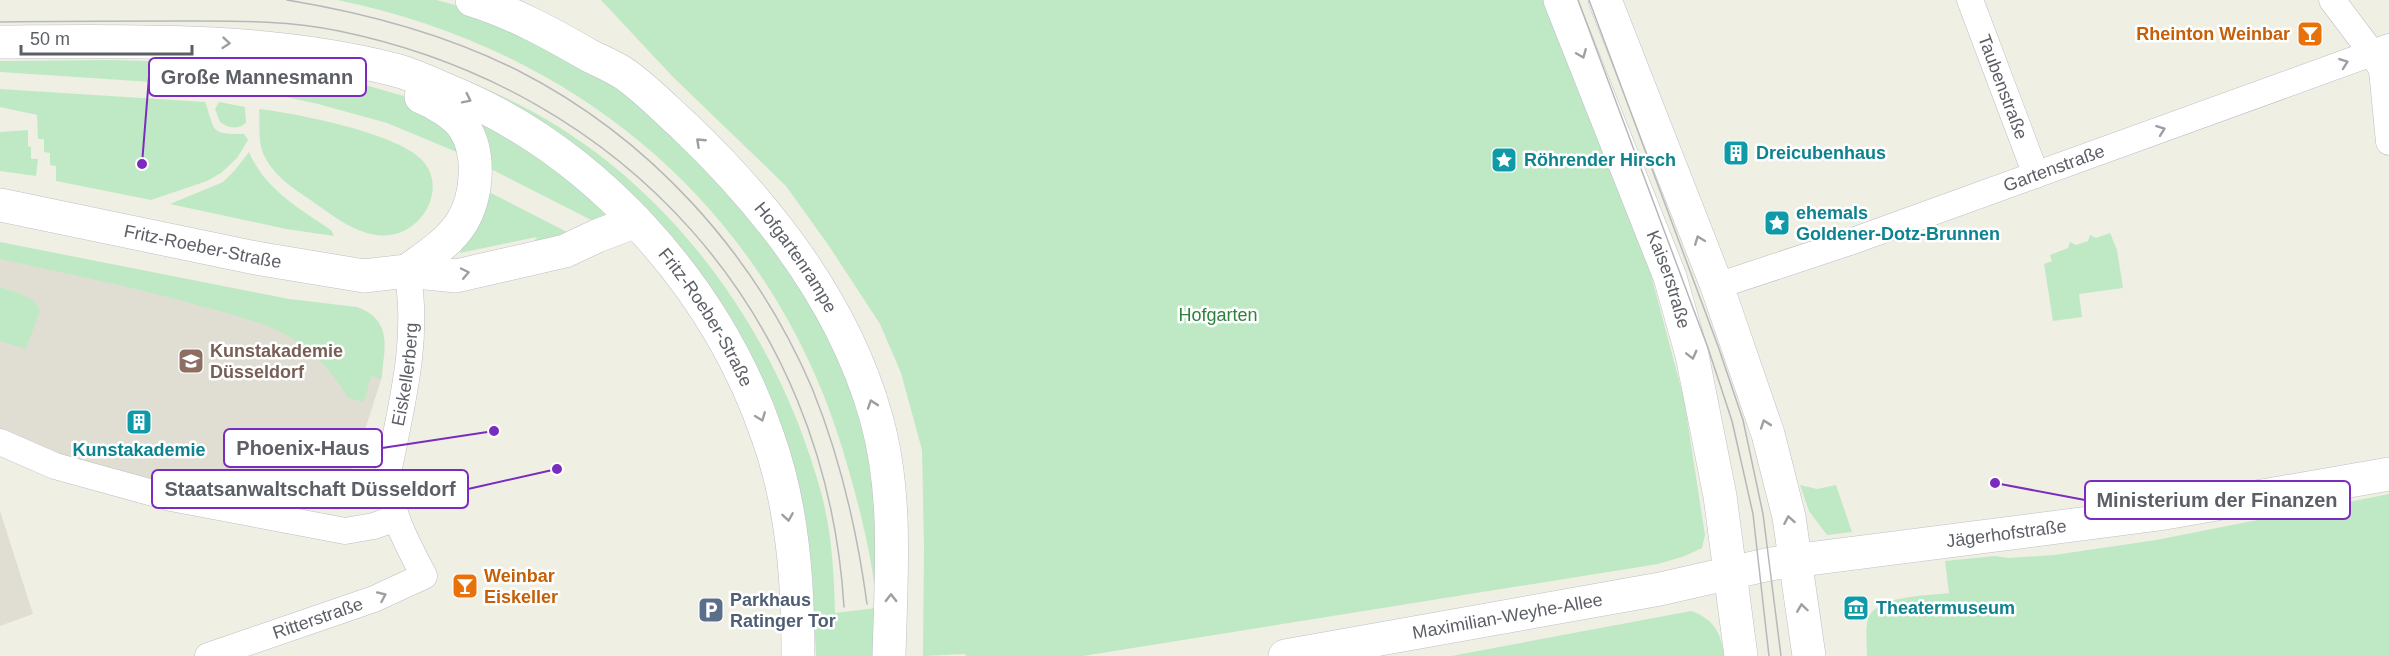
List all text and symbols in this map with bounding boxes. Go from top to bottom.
scale bar [21,18,192,56]
bar icon: Rheinton Weinbar [2295,19,2325,49]
place label: Rheinton Weinbar [2136,24,2290,44]
text: 50 m [30,29,70,49]
street label: Taubenstraße [1974,32,2032,142]
one-way arrow [222,37,231,50]
one-way arrow [1575,48,1587,59]
callout: Große Mannesmann [149,58,366,96]
one-way arrow [2338,58,2349,70]
text: Große Mannesmann [161,66,353,88]
one-way arrow [460,91,471,103]
one-way arrow [2154,125,2165,137]
one-way arrow [696,138,707,149]
building icon: Dreicubenhaus [1721,138,1751,168]
street label: Gartenstraße [2001,141,2107,196]
place label: Dreicubenhaus [1756,143,1886,163]
place icon: Röhrender Hirsch [1489,145,1519,175]
place label: Röhrender Hirsch [1524,150,1676,170]
street label: Hofgartenrampe [750,198,841,316]
place label: ehemals Goldener-Dotz-Brunnen [1796,203,2000,244]
place icon: ehemals Goldener-Dotz-Brunnen [1762,208,1792,238]
street label: Fritz-Roeber-Straße [122,221,283,272]
street label: Kaiserstraße [1643,228,1694,331]
one-way arrow [1694,236,1706,247]
street label: Fritz-Roeber-Straße [654,244,757,390]
one-way arrow [460,268,470,281]
park label: Hofgarten [1178,305,1258,325]
street label: Eiskellerberg [388,322,421,428]
place label: Kunstakademie Düsseldorf [210,341,343,382]
school or university icon: Kunstakademie Düsseldorf [176,346,206,376]
one-way arrow [1685,350,1698,360]
one-way arrow [867,400,879,410]
building icon: Kunstakademie [124,407,154,437]
one-way arrow [753,411,766,422]
one-way arrow [1760,419,1772,430]
callout: Phoenix-Haus [224,429,382,467]
text: Phoenix-Haus [236,437,370,459]
place label: Kunstakademie [72,440,206,460]
callout: Staatsanwaltschaft Düsseldorf [152,470,468,508]
text: Staatsanwaltschaft Düsseldorf [164,478,456,500]
callout: Ministerium der Finanzen [2085,481,2350,519]
text: Ministerium der Finanzen [2096,489,2338,511]
one-way arrow [781,512,793,521]
one-way arrow [1783,516,1796,526]
street label: Jägerhofstraße [1945,516,2068,551]
place label: Weinbar Eiskeller [484,566,558,607]
bar icon: Weinbar Eiskeller [450,571,480,601]
street label: Maximilian-Weyhe-Allee [1411,589,1604,643]
place label: Parkhaus Ratinger Tor [730,590,836,631]
one-way arrow [376,591,387,603]
one-way arrow [885,593,897,602]
museum icon: Theatermuseum [1841,593,1871,623]
street label: Ritterstraße [270,594,365,643]
parking icon: Parkhaus Ratinger Tor [696,595,726,625]
place label: Theatermuseum [1876,598,2015,618]
one-way arrow [1796,604,1809,613]

